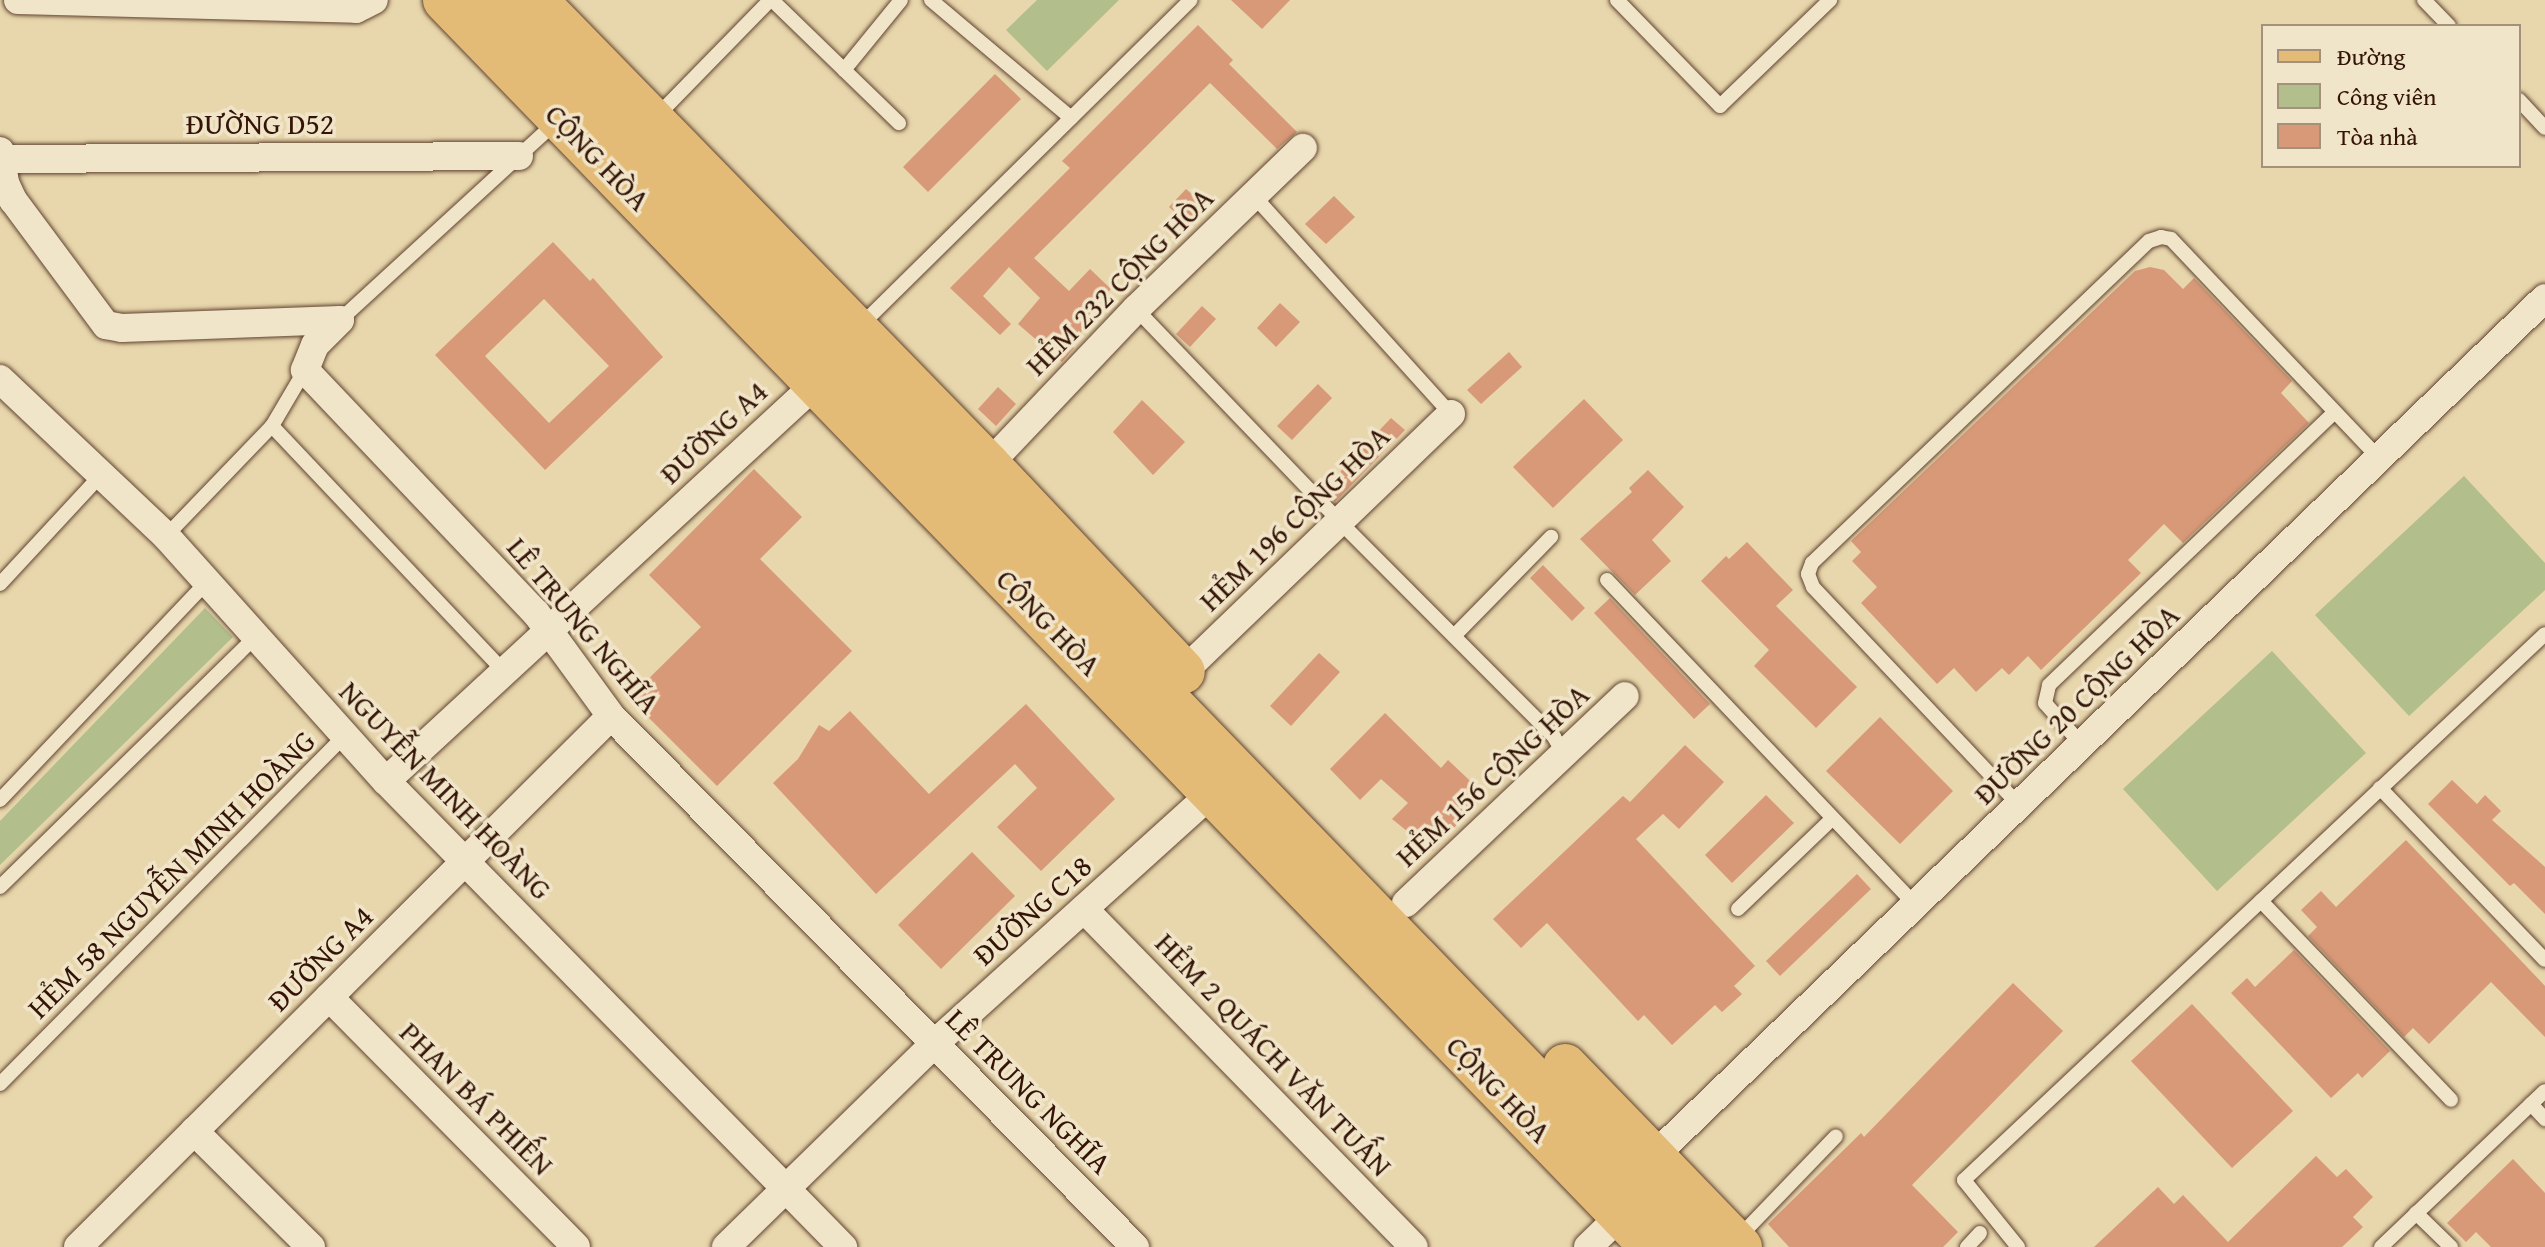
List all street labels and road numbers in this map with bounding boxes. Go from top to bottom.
street label: CỘNG HÒA [538,96,658,218]
street label: ĐƯỜNG D52 [186,105,334,141]
street label: HẺM 232 CỘNG HÒA [1018,180,1220,382]
street label: ĐƯỜNG A4 [652,373,774,491]
street label: HẺM 196 CỘNG HÒA [1191,418,1397,618]
street label: LÊ TRUNG NGHĨA [500,530,668,720]
street label: CỘNG HÒA [989,561,1109,683]
street label: ĐƯỜNG 20 CỘNG HÒA [1966,597,2186,811]
street label: NGUYỄN MINH HOÀNG [332,673,560,907]
street label: HẺM 156 CỘNG HÒA [1388,676,1596,874]
street label: HẺM 58 NGUYỄN MINH HOÀNG [20,723,322,1025]
street label: ĐƯỜNG C18 [965,848,1099,972]
street label: ĐƯỜNG A4 [260,898,380,1018]
street label: HẺM 2 QUÁCH VĂN TUẤN [1148,925,1400,1183]
street label: LÊ TRUNG NGHĨA [939,1001,1119,1181]
street label: PHAN BÁ PHIẾN [393,1014,561,1182]
street label: CỘNG HÒA [1439,1028,1559,1150]

